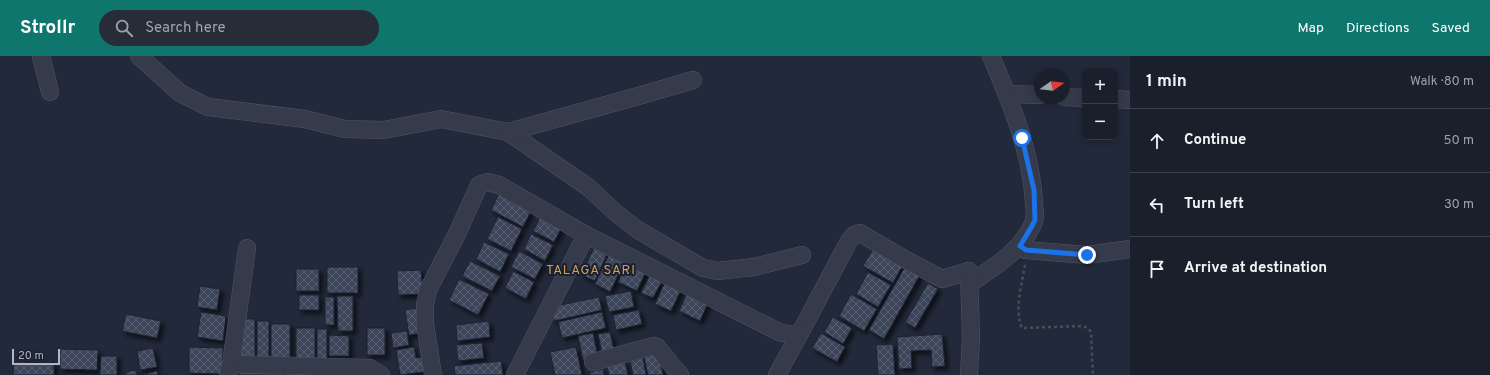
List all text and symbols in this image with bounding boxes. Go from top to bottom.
search box [99,10,379,46]
text: Strollr [20,16,75,40]
icon: search [113,17,135,39]
text: Search here [145,19,225,38]
text: Map [1298,20,1324,37]
text: Directions [1346,20,1410,37]
text: Saved [1432,20,1470,37]
north arrow [1034,68,1070,104]
map controls [1082,68,1118,140]
button: + [1082,68,1118,104]
text: 1 min [1146,71,1187,93]
text: Walk · 80 m [1410,74,1474,90]
button: − [1082,104,1118,140]
route start [1013,129,1031,147]
icon: ahead [1146,130,1168,152]
text: Continue [1184,131,1246,150]
text: 50 m [1444,133,1474,149]
icon: left [1146,194,1168,216]
text: Turn left [1184,195,1244,214]
text: 30 m [1444,197,1474,213]
route end [1078,246,1096,264]
icon: arrive [1146,258,1168,280]
text: Arrive at destination [1184,259,1327,278]
district label: TALAGA SARI [546,263,636,279]
scale bar [12,347,60,366]
text: 20 m [18,349,44,363]

